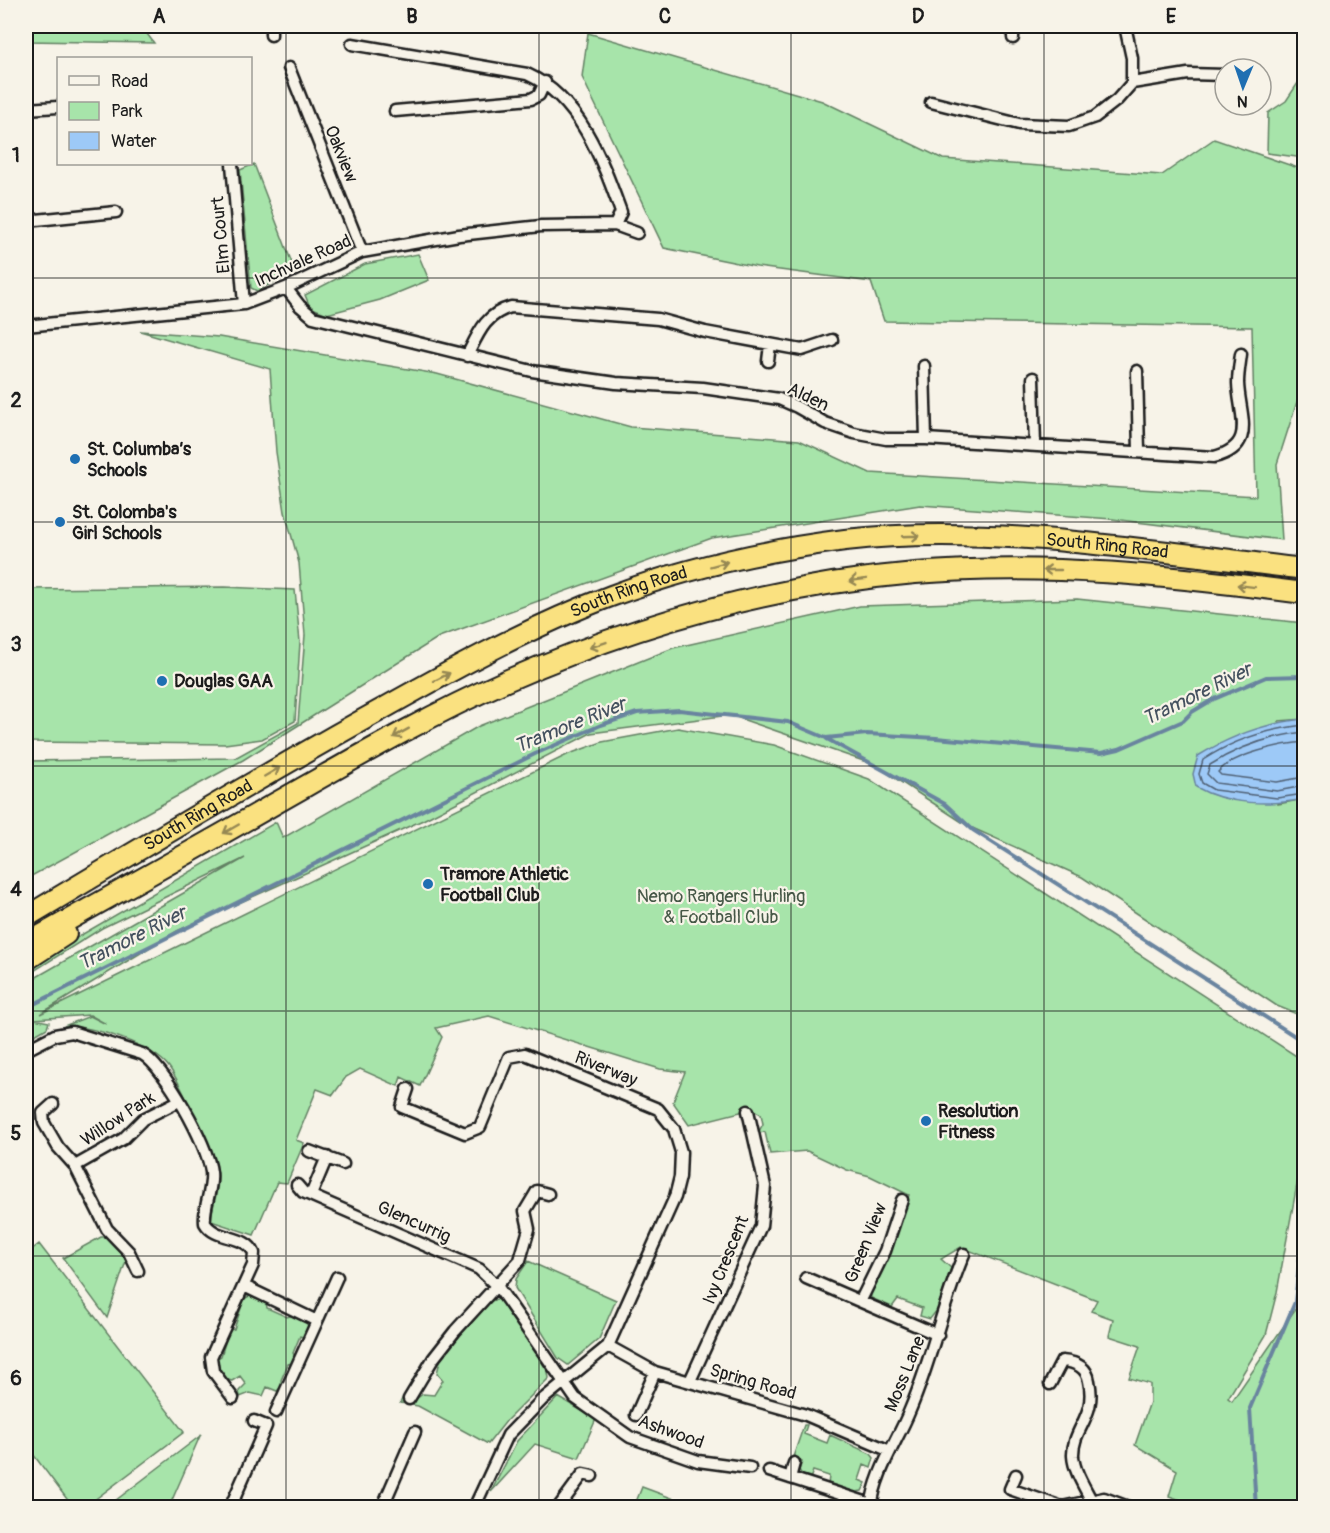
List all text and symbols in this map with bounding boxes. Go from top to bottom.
text: A [153,4,166,29]
text: B [406,4,418,29]
text: C [659,4,671,29]
text: D [912,4,925,29]
text: E [1166,4,1177,29]
legend [57,57,252,165]
north arrow [1213,57,1273,117]
text: Road [111,70,148,93]
text: N [1237,91,1248,111]
text: Park [111,100,143,123]
street label: Oakview [319,122,363,186]
text: Water [111,130,157,153]
text: 1 [12,143,20,168]
street label: Elm Court [206,195,236,274]
street label: Inchvale Road [251,229,355,293]
street label: Alden [783,377,833,417]
text: 2 [10,388,22,413]
place label: St. Columba’s Schools [87,438,192,482]
marker: St. Columba’s Schools [68,452,82,466]
place label: St. Colomba's Girl Schools [72,501,178,545]
marker: St. Colomba's Girl Schools [53,515,67,529]
street label: South Ring Road [1045,528,1170,564]
one-way arrow [901,530,921,542]
one-way arrow [709,557,728,569]
street label: South Ring Road [566,560,690,623]
one-way arrow [1043,564,1063,576]
one-way arrow [848,574,868,585]
one-way arrow [1237,580,1257,591]
text: 3 [10,632,22,657]
one-way arrow [589,640,608,651]
water label: Tramore River [1138,656,1258,731]
place label: Douglas GAA [174,670,273,693]
one-way arrow [432,670,450,682]
marker: Douglas GAA [155,674,169,688]
water label: Tramore River [511,690,632,759]
one-way arrow [393,727,410,739]
one-way arrow [263,766,280,778]
street label: South Ring Road [139,774,257,856]
one-way arrow [223,823,240,835]
place label: Tramore Athletic Football Club [439,863,569,907]
text: 4 [10,877,22,902]
marker: Tramore Athletic Football Club [421,877,435,891]
park label: Nemo Rangers Hurling & Football Club [637,885,805,929]
water label: Tramore River [74,899,193,976]
street label: Riverway [571,1046,641,1092]
street label: Willow Park [76,1086,160,1152]
place label: Resolution Fitness [938,1100,1018,1144]
marker: Resolution Fitness [919,1114,933,1128]
text: 5 [11,1121,22,1146]
street label: Glencurrig [374,1196,454,1248]
street label: Green View [840,1200,892,1286]
street label: Ivy Crescent [698,1212,755,1308]
street label: Moss Lane [879,1333,931,1415]
street label: Spring Road [707,1359,799,1405]
text: 6 [10,1366,22,1391]
street label: Ashwood [635,1409,707,1455]

